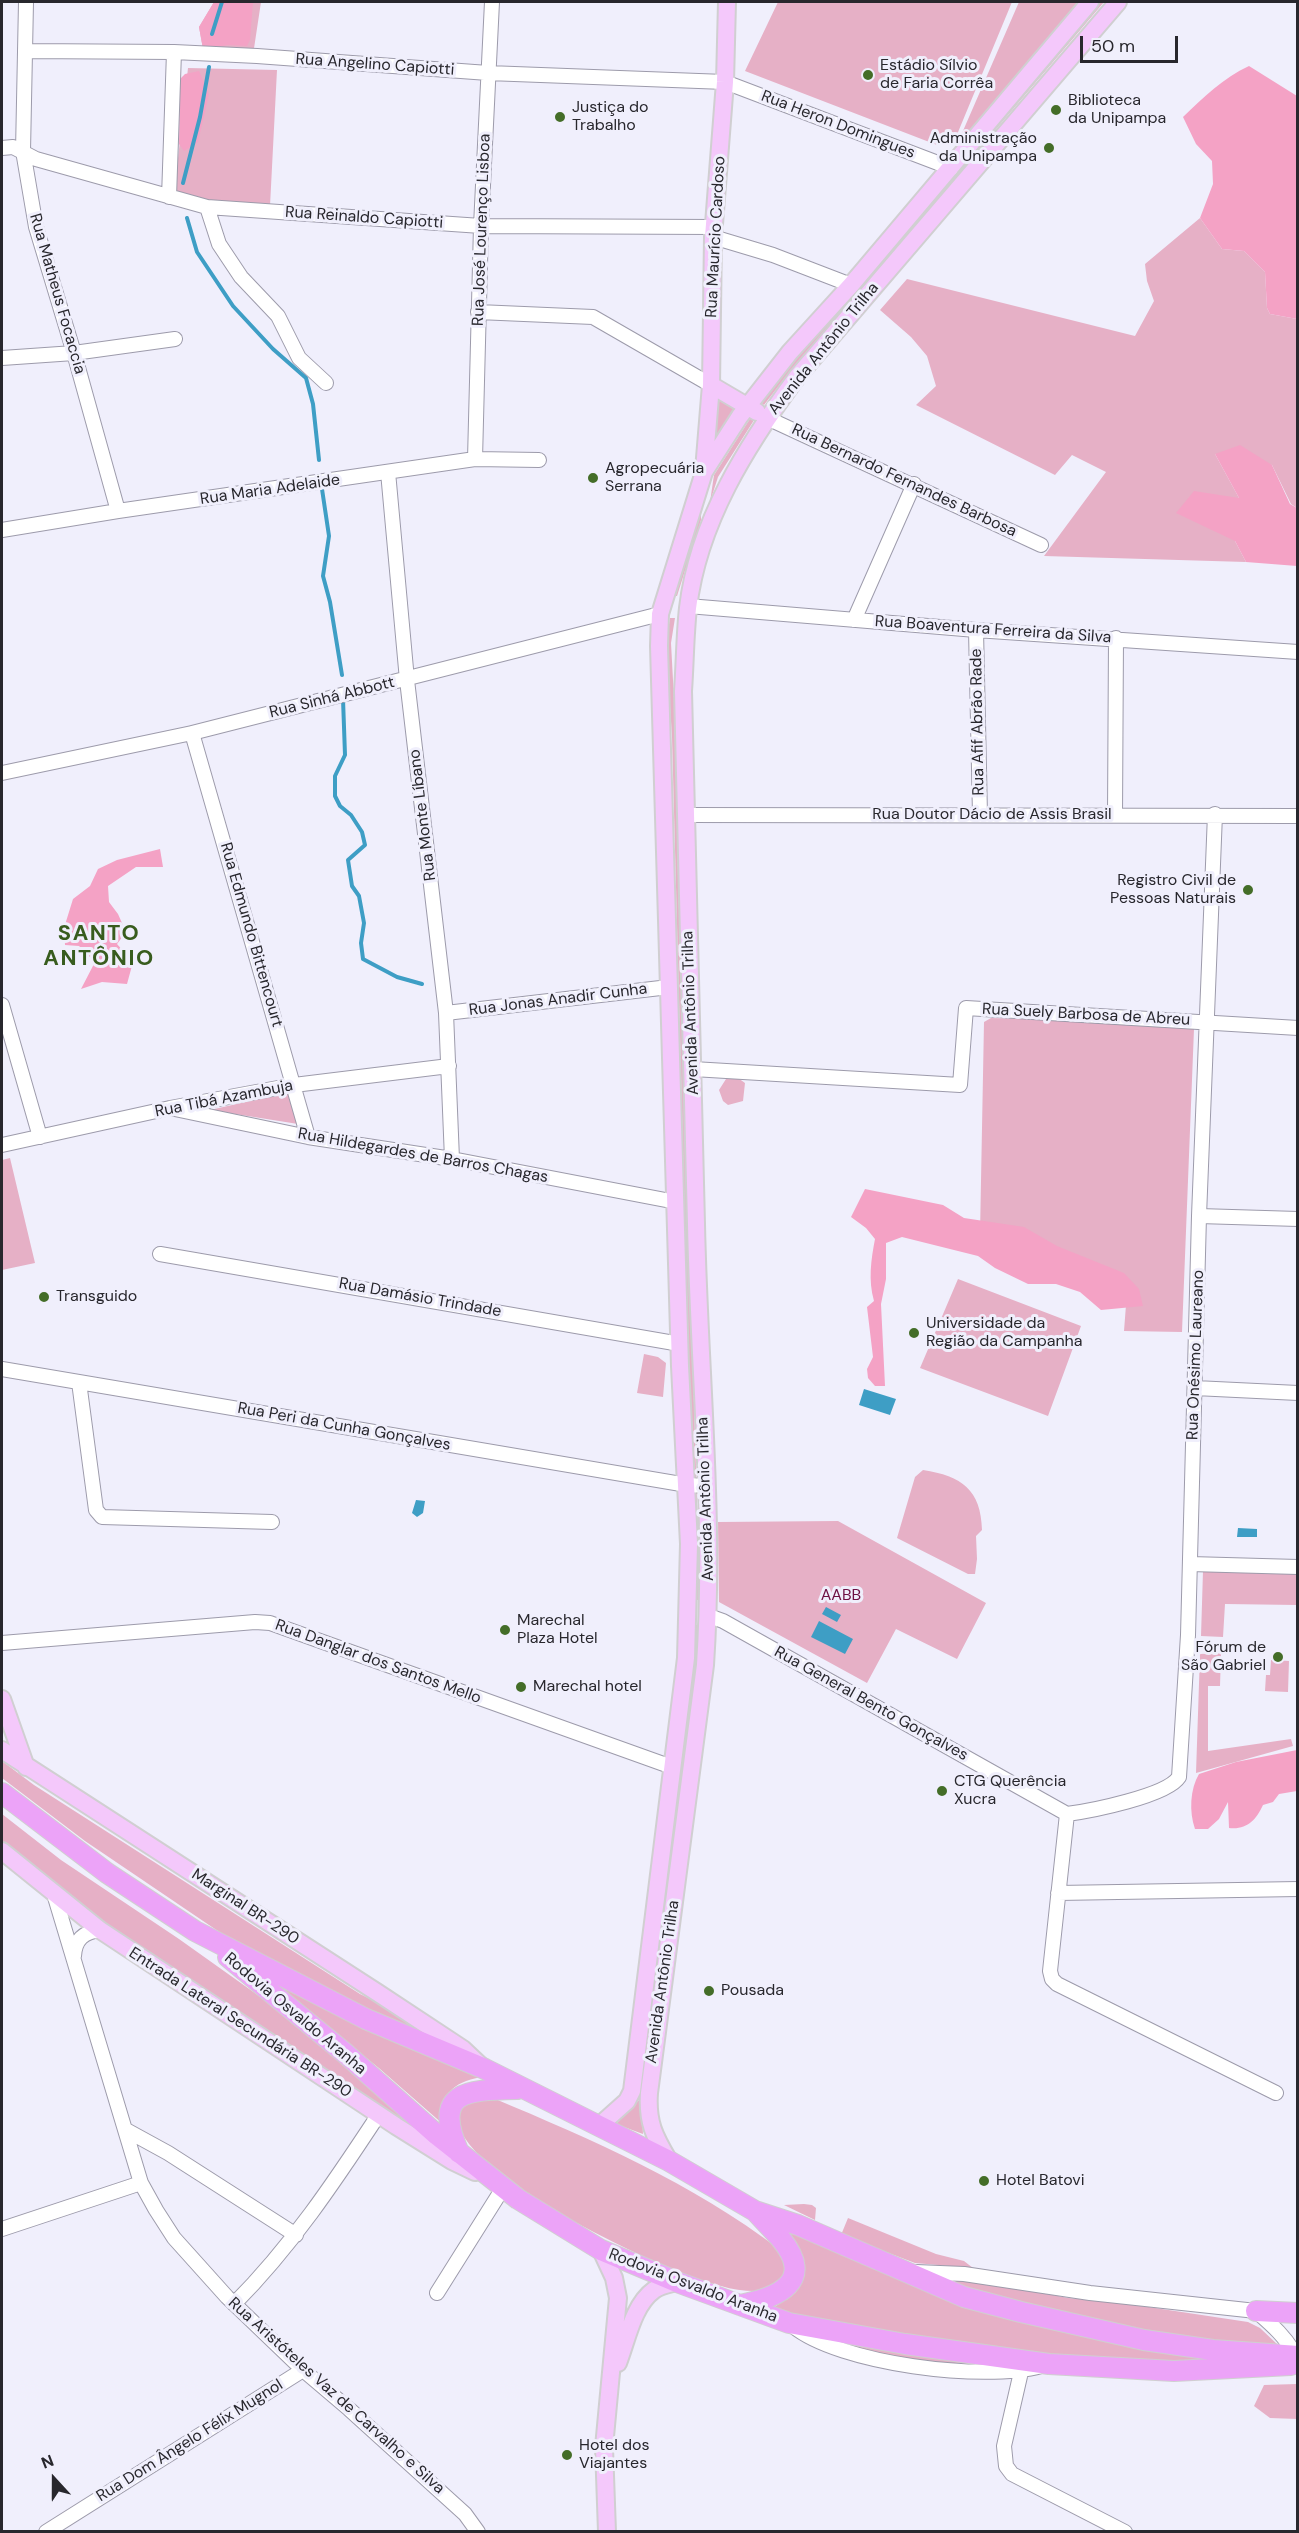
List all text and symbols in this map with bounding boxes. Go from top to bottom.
scale bar [1083,24,1180,62]
text: 50 m [1091,34,1135,58]
street label: Rua Angelino Capiotti [295,50,455,80]
place label: Estádio Sílvio de Faria Corrêa [880,56,993,94]
marker: Estádio Sílvio de Faria Corrêa [861,68,875,82]
street label: Rua Heron Domingues [758,87,918,163]
place label: Biblioteca da Unipampa [1068,91,1166,129]
place label: Justiça do Trabalho [572,98,649,136]
marker: Biblioteca da Unipampa [1049,103,1063,117]
marker: Justiça do Trabalho [553,110,567,124]
place label: Administração da Unipampa [930,129,1037,167]
street label: Rua José Lourenço Lisboa [469,133,495,327]
marker: Administração da Unipampa [1042,141,1056,155]
street label: Rua Maurício Cardoso [702,156,730,318]
street label: Rua Reinaldo Capiotti [284,203,444,233]
street label: Rua Matheus Focaccia [25,212,89,376]
street label: Avenida Antônio Trilha [765,279,883,419]
street label: Rua Bernardo Fernandes Barbosa [789,420,1019,542]
place label: Agropecuária Serrana [605,459,704,497]
street label: Rua Maria Adelaide [199,471,341,509]
marker: Agropecuária Serrana [586,471,600,485]
street label: Rua Boaventura Ferreira da Silva [874,612,1112,648]
street label: Rua Afif Abrão Rade [967,648,989,796]
street label: Rua Sinhá Abbott [267,673,397,723]
street label: Rua Monte Líbano [405,748,441,882]
street label: Rua Doutor Dácio de Assis Brasil [872,805,1112,825]
street label: Rua Edmundo Bittencourt [215,840,287,1030]
place label: Registro Civil de Pessoas Naturais [1110,871,1236,909]
marker: Registro Civil de Pessoas Naturais [1241,883,1255,897]
district label: SANTO ANTÔNIO [43,921,155,972]
street label: Avenida Antônio Trilha [679,931,703,1095]
street label: Rua Jonas Anadir Cunha [468,980,648,1020]
street label: Rua Suely Barbosa de Abreu [981,1000,1191,1030]
street label: Rua Tibá Azambuja [153,1076,295,1122]
street label: Rua Hildegardes de Barros Chagas [296,1125,550,1187]
street label: Rua Onésimo Laureano [1183,1269,1209,1441]
street label: Rua Damásio Trindade [337,1274,503,1322]
place label: Transguido [56,1287,137,1307]
marker: Transguido [37,1290,51,1304]
place label: Universidade da Região da Campanha [926,1314,1083,1352]
marker: Universidade da Região da Campanha [907,1326,921,1340]
street label: Rua Peri da Cunha Gonçalves [236,1399,452,1455]
street label: Avenida Antônio Trilha [694,1417,718,1581]
park label: AABB [821,1586,861,1606]
place label: Marechal Plaza Hotel [517,1611,598,1649]
street label: Rua Danglar dos Santos Mello [272,1616,484,1708]
marker: Marechal Plaza Hotel [498,1623,512,1637]
place label: Fórum de São Gabriel [1181,1638,1266,1676]
street label: Rua General Bento Gonçalves [771,1643,971,1765]
marker: Fórum de São Gabriel [1271,1650,1285,1664]
place label: Marechal hotel [533,1677,642,1697]
marker: Marechal hotel [514,1680,528,1694]
place label: CTG Querência Xucra [954,1772,1066,1810]
marker: CTG Querência Xucra [935,1784,949,1798]
street label: Marginal BR-290 [188,1865,302,1949]
street label: Avenida Antônio Trilha [642,1899,684,2065]
street label: Entrada Lateral Secundária BR-290 [125,1944,355,2102]
street label: Rodovia Osvaldo Aranha [220,1949,370,2079]
place label: Pousada [721,1981,784,2001]
marker: Pousada [702,1984,716,1998]
place label: Hotel Batovi [996,2171,1085,2191]
marker: Hotel Batovi [977,2174,991,2188]
street label: Rodovia Osvaldo Aranha [606,2245,780,2327]
street label: Rua Aristóteles Vaz de Carvalho e Silva [224,2294,448,2498]
street label: Rua Dom Ângelo Félix Mugnol [93,2376,287,2506]
place label: Hotel dos Viajantes [579,2436,650,2474]
marker: Hotel dos Viajantes [560,2448,574,2462]
north arrow [24,2449,84,2509]
text: N [38,2450,57,2474]

